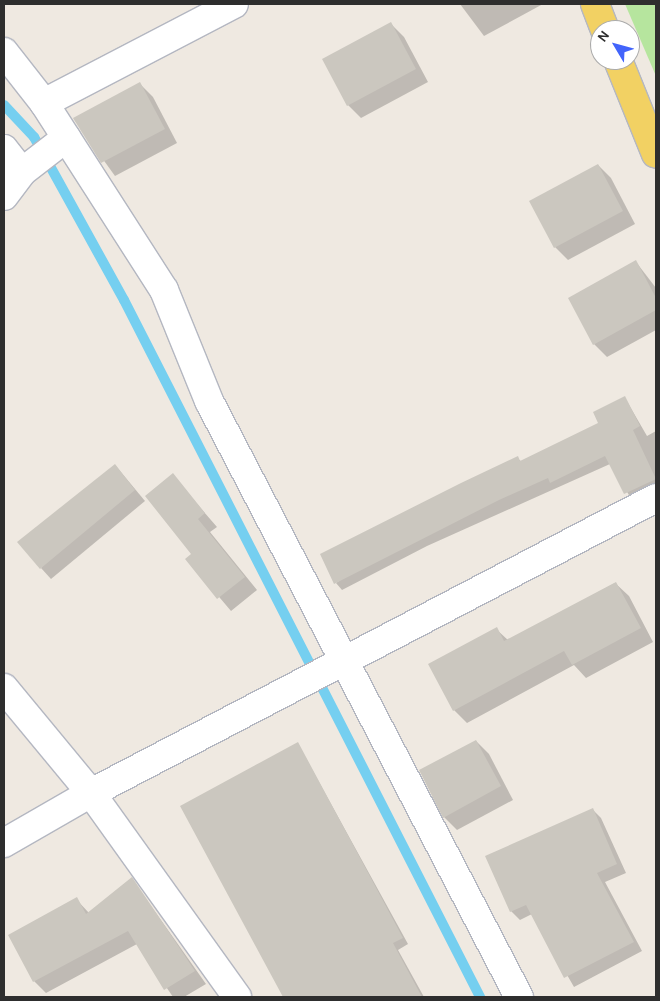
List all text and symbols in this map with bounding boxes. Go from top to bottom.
north arrow [590,20,640,70]
text: N [594,27,613,45]

